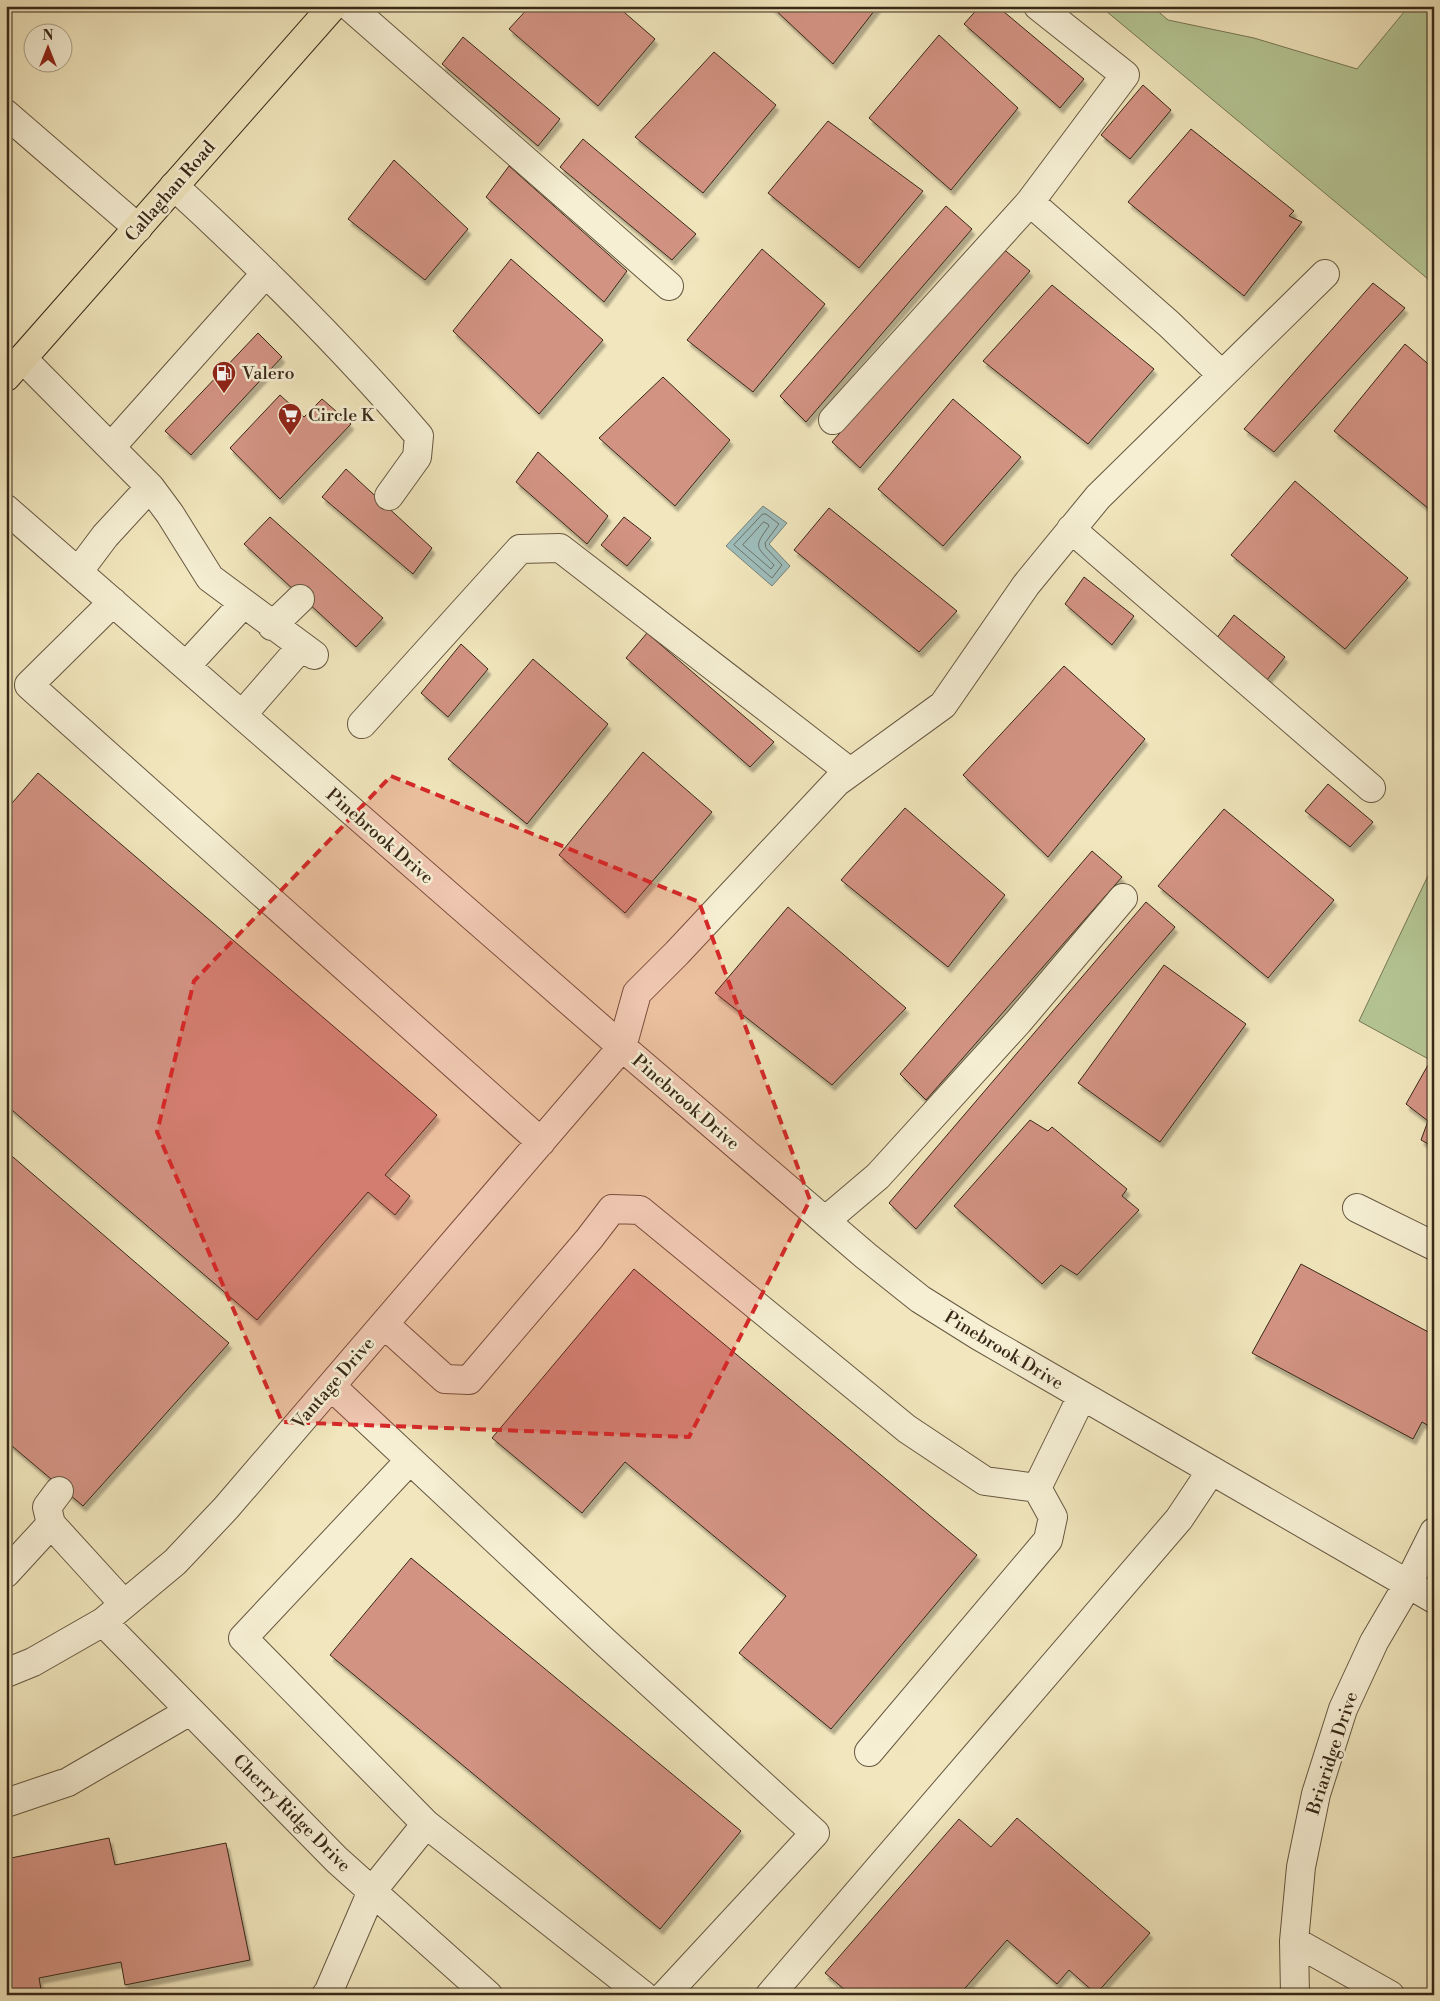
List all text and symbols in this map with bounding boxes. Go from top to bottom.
north arrow [22,22,72,72]
text: N [42,27,54,45]
street label: Callaghan Road [120,135,221,247]
fuel station icon: Valero [211,360,237,394]
place label: Valero [241,362,295,385]
supermarket icon: Circle K [277,402,303,436]
place label: Circle K [308,404,376,427]
street label: Pinebrook Drive [321,783,438,889]
street label: Pinebrook Drive [627,1049,744,1155]
street label: Pinebrook Drive [940,1306,1068,1395]
street label: Vantage Drive [286,1333,380,1435]
street label: Briaridge Drive [1301,1689,1363,1818]
street label: Cherry Ridge Drive [228,1750,355,1877]

